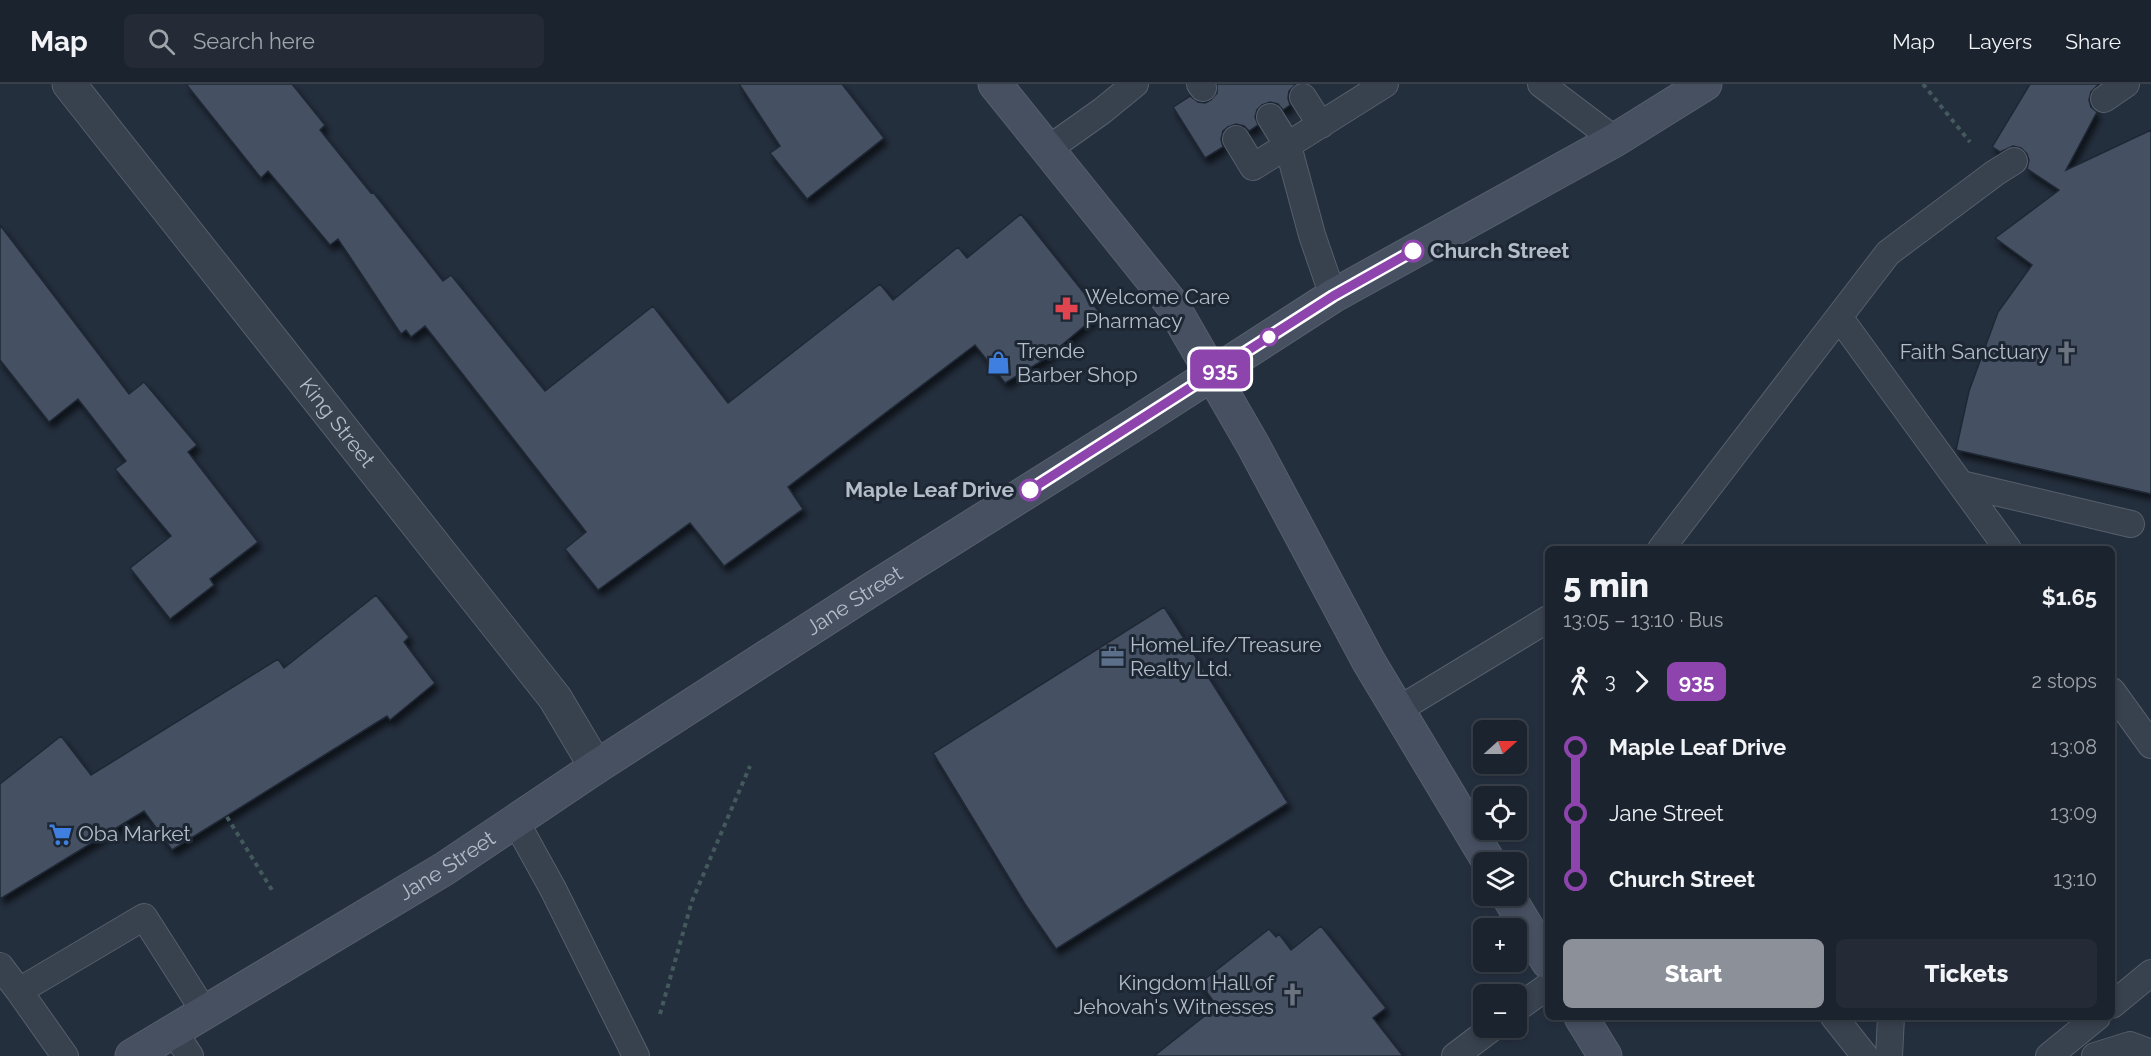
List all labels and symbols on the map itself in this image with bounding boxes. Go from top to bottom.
place label: Church Street [1430,238,1569,263]
marker: Church Street [1402,240,1424,262]
place label: Welcome Care Pharmacy [1085,284,1230,333]
pharmacy icon: Welcome Care Pharmacy [1054,296,1080,322]
unlabelled marker [1260,328,1278,346]
place label: Trende Barber Shop [1017,338,1138,387]
place label: Faith Sanctuary [1900,339,2049,364]
church icon: Faith Sanctuary [2054,339,2080,365]
shop icon: Trende Barber Shop [986,350,1012,376]
line badge: 935 [1186,350,1254,388]
street label: King Street [295,373,380,472]
place label: Maple Leaf Drive [845,477,1014,502]
marker: Maple Leaf Drive [1019,479,1041,501]
street label: Jane Street [801,560,907,640]
place label: HomeLife/Treasure Realty Ltd. [1130,632,1321,681]
office icon: HomeLife/Treasure Realty Ltd. [1099,644,1125,670]
north arrow [1473,720,1527,774]
supermarket icon: Oba Market [47,821,73,847]
place label: Oba Market [78,821,190,846]
street label: Jane Street [394,825,500,905]
place label: Kingdom Hall of Jehovah's Witnesses [1073,970,1275,1019]
church icon: Kingdom Hall of Jehovah's Witnesses [1279,982,1305,1008]

